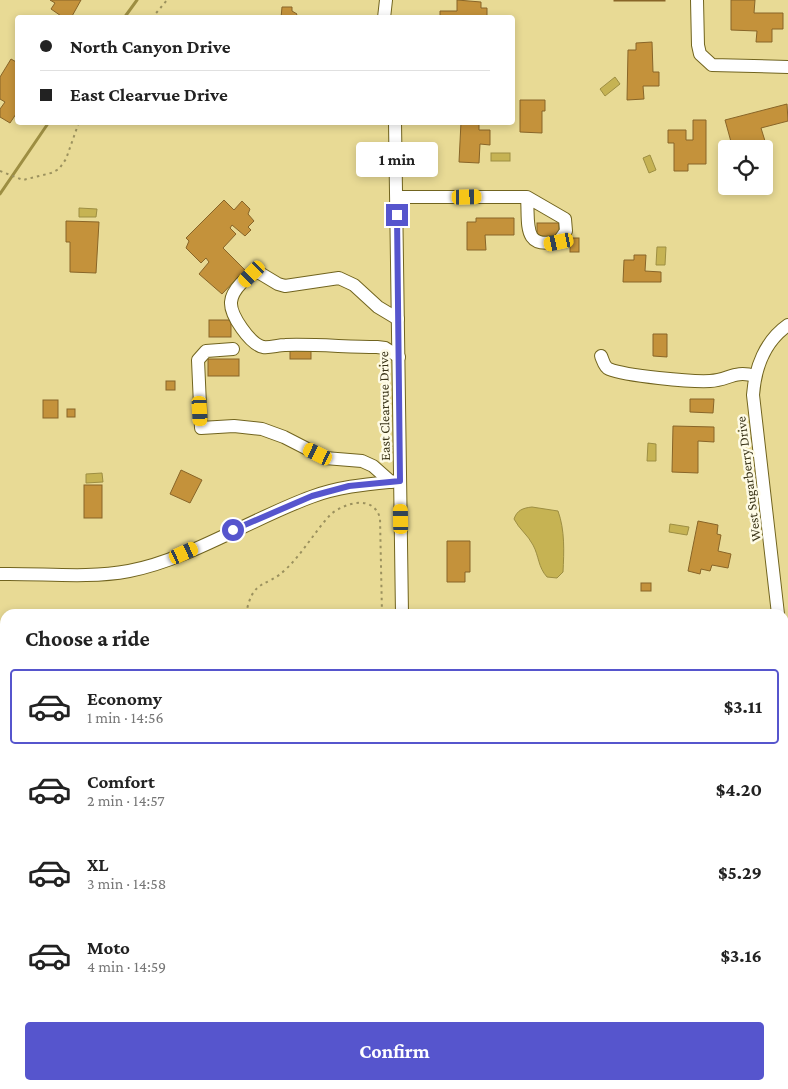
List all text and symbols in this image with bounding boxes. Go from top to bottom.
text: North Canyon Drive [70,36,231,57]
text: East Clearvue Drive [70,84,228,105]
map controls [718,140,773,195]
button: locate [718,140,773,195]
callout: 1 min [356,142,438,178]
text: 1 min [379,151,415,168]
car [451,189,482,205]
route end [386,204,408,226]
car [542,232,575,252]
car [236,258,267,290]
street label: East Clearvue Drive [375,351,393,461]
car [191,396,208,426]
street label: West Sugarberry Drive [732,415,764,543]
car [301,441,334,467]
car [393,504,408,534]
route start [222,519,244,541]
car [167,540,200,566]
text: Choose a ride [25,626,150,651]
icon: car [27,684,72,729]
text: Economy [87,688,162,709]
text: $3.11 [724,696,762,717]
text: 1 min · 14:56 [87,709,164,726]
icon: car [27,767,72,812]
text: Comfort [87,771,155,792]
text: $4.20 [716,779,762,800]
text: 2 min · 14:57 [87,792,165,809]
icon: car [27,850,72,895]
text: XL [87,854,109,875]
text: $5.29 [718,862,762,883]
text: 3 min · 14:58 [87,875,166,892]
icon: car [27,933,72,978]
text: Moto [87,937,130,958]
text: $3.16 [721,945,762,966]
text: 4 min · 14:59 [87,958,166,975]
button: Confirm [25,1022,764,1080]

